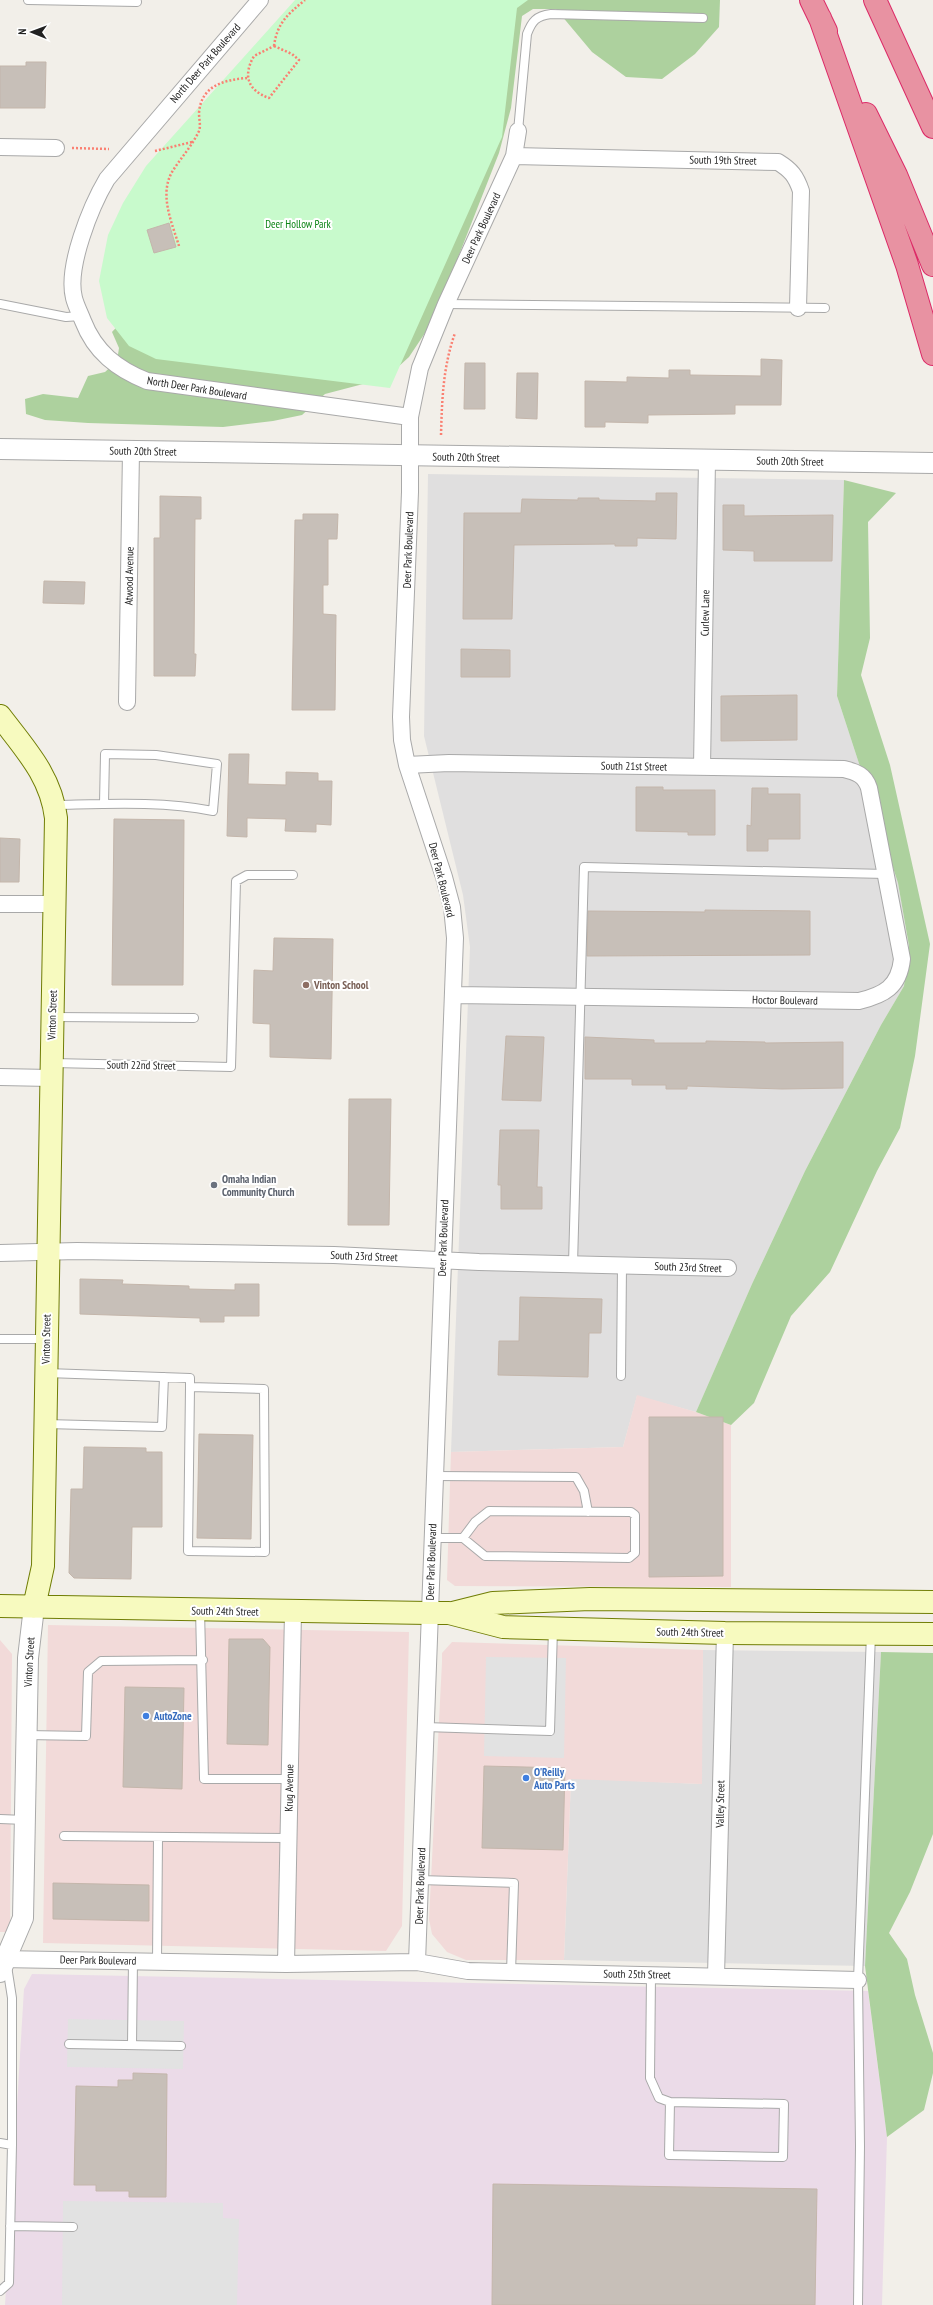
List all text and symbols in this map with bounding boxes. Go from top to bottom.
north arrow [12,12,52,52]
street label: North Deer Park Boulevard [167,20,243,106]
text: N [15,29,29,35]
street label: South 19th Street [689,152,757,168]
street label: Deer Park Boulevard [458,190,504,266]
park label: Deer Hollow Park [265,217,331,231]
street label: North Deer Park Boulevard [146,373,248,403]
street label: South 20th Street [109,443,177,459]
street label: South 20th Street [432,449,500,465]
street label: South 20th Street [756,453,824,469]
street label: Deer Park Boulevard [400,511,416,589]
street label: Atwood Avenue [121,546,137,605]
street label: Curlew Lane [698,589,712,636]
street label: South 21st Street [601,758,667,774]
street label: Deer Park Boulevard [426,841,458,919]
place label: Vinton School [313,978,369,992]
marker: Vinton School [301,980,311,990]
street label: Vinton Street [44,990,60,1041]
street label: Hoctor Boulevard [752,992,818,1008]
street label: South 22nd Street [106,1057,176,1073]
place label: Omaha Indian Community Church [222,1172,295,1199]
marker: Omaha Indian Community Church [209,1180,219,1190]
street label: Deer Park Boulevard [435,1199,451,1277]
street label: South 23rd Street [330,1248,398,1264]
street label: South 23rd Street [654,1259,722,1275]
street label: Vinton Street [39,1314,53,1365]
street label: Deer Park Boulevard [423,1523,439,1601]
street label: South 24th Street [191,1603,259,1619]
street label: South 24th Street [656,1624,724,1640]
street label: Vinton Street [21,1637,37,1688]
place label: AutoZone [153,1709,192,1723]
marker: AutoZone [141,1711,151,1721]
street label: Krug Avenue [282,1764,296,1812]
place label: O'Reilly Auto Parts [533,1765,575,1792]
marker: O'Reilly Auto Parts [521,1773,531,1783]
street label: Valley Street [713,1780,727,1829]
street label: Deer Park Boulevard [412,1847,428,1925]
street label: Deer Park Boulevard [60,1952,137,1968]
street label: South 25th Street [603,1966,671,1982]

